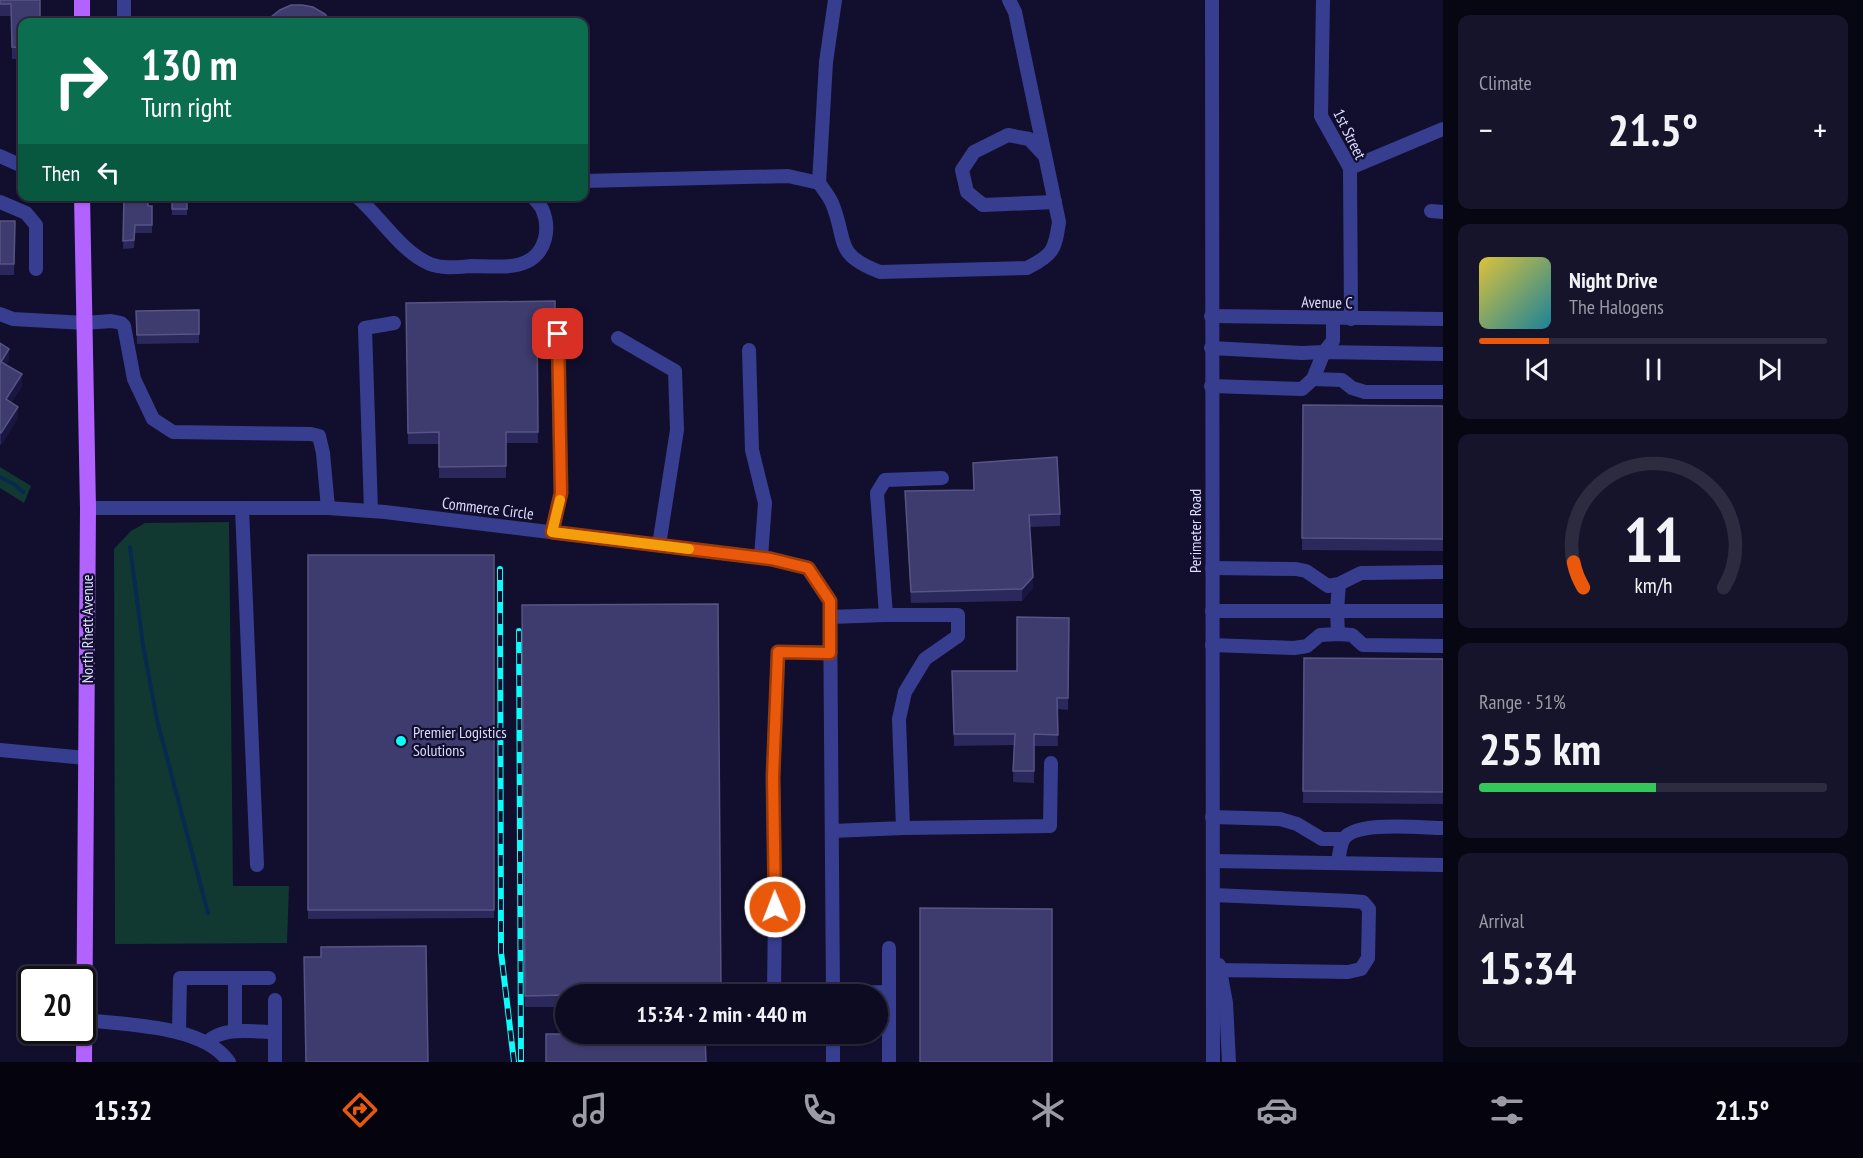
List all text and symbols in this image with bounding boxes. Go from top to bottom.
text: 130 m [141,37,238,92]
icon: right [42,42,120,120]
text: Climate [1479,70,1532,96]
text: Turn right [141,90,232,124]
text: 21.5° [1608,100,1698,158]
street label: 1st Street [1329,106,1371,163]
text: − [1479,108,1493,151]
text: + [1813,108,1827,151]
icon: left [92,156,125,189]
text: Then [42,159,80,187]
text: Night Drive [1569,266,1658,294]
street label: Avenue C [1301,292,1353,312]
text: The Halogens [1569,294,1664,320]
pin [532,308,583,359]
icon: arrive [541,317,574,350]
icon: previous [1521,353,1554,386]
icon: pause [1637,353,1670,386]
icon: next [1753,353,1786,386]
street label: Perimeter Road [1185,489,1205,573]
street label: Commerce Circle [441,492,535,524]
text: 11 [1623,498,1683,579]
text: km/h [1634,571,1672,599]
street label: North Rhett Avenue [77,575,97,683]
text: Range · 51% [1479,689,1566,715]
text: 255 km [1479,719,1601,777]
place label: Premier Logistics Solutions [413,722,507,760]
marker: Premier Logistics Solutions [394,734,408,748]
position arrow [743,875,807,939]
text: Arrival [1479,908,1524,934]
text: 15:34 [1479,938,1576,996]
speed limit sign: 20 [18,966,96,1044]
text: 15:34 · 2 min · 440 m [636,1000,807,1028]
icon: directions [339,1089,381,1131]
icon: music [569,1089,611,1131]
icon: phone [798,1089,840,1131]
icon: climate [1027,1089,1069,1131]
icon: car [1256,1089,1298,1131]
icon: filters [1486,1089,1528,1131]
text: 15:32 [94,1093,152,1127]
text: 21.5° [1715,1093,1769,1127]

